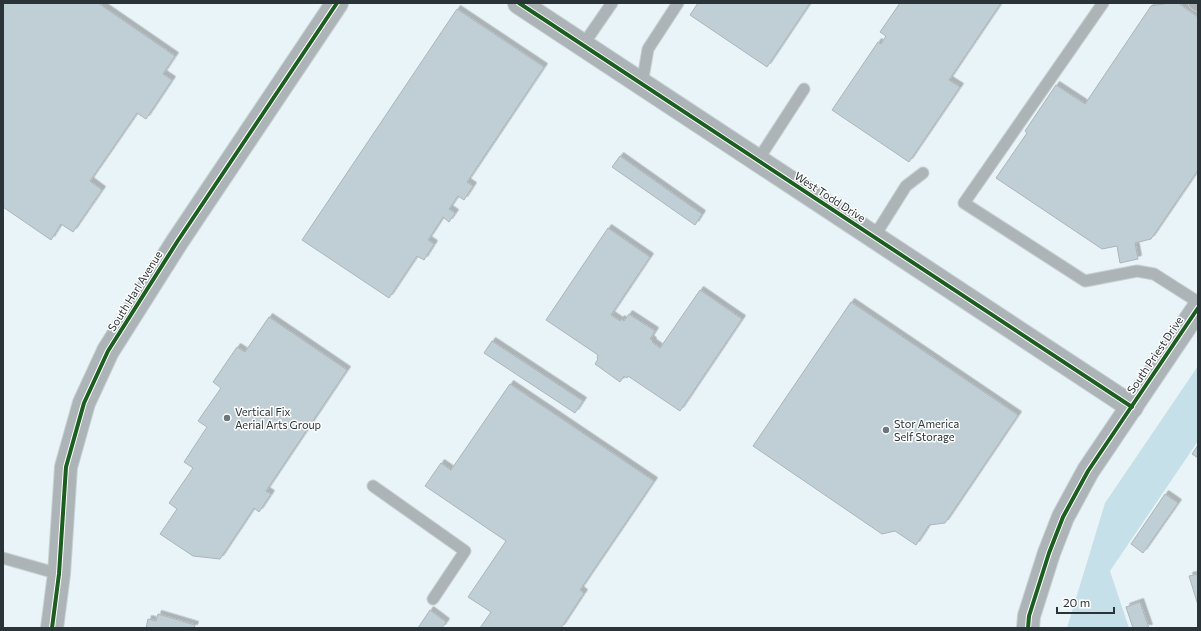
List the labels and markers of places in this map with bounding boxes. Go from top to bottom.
place label: Vertical Fix Aerial Arts Group [235,405,321,431]
marker: Vertical Fix Aerial Arts Group [222,413,232,423]
place label: Stor America Self Storage [894,417,959,443]
marker: Stor America Self Storage [881,425,891,435]

